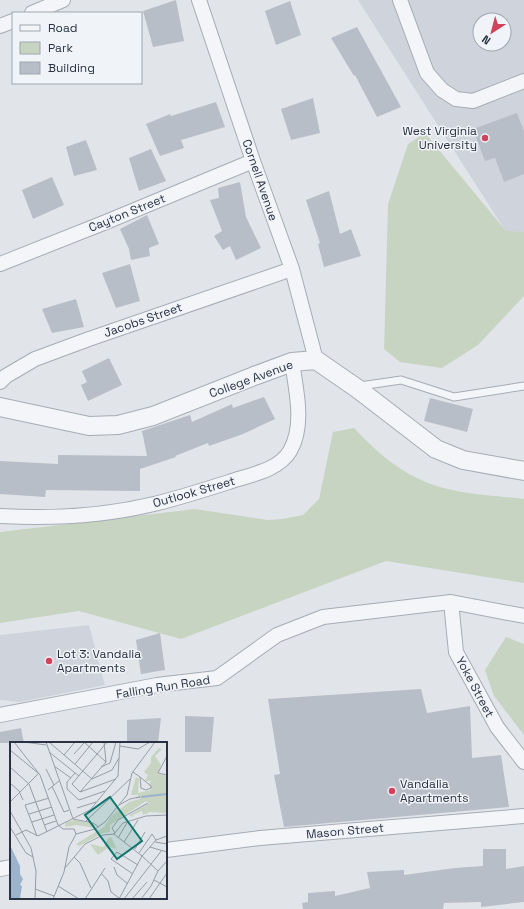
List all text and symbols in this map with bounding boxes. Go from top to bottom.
legend [12,12,142,84]
north arrow [472,12,512,52]
text: Road [48,20,77,36]
text: N [479,32,493,48]
text: Park [48,40,73,56]
text: Building [48,60,95,76]
place label: West Virginia University [402,123,477,153]
marker: West Virginia University [480,133,490,143]
street label: Cornell Avenue [239,137,281,223]
street label: Cayton Street [86,190,168,236]
street label: Jacobs Street [102,299,184,341]
street label: College Avenue [207,356,295,402]
street label: Outlook Street [151,473,237,511]
place label: Lot 3: Vandalia Apartments [57,646,141,676]
street label: Yoke Street [452,654,498,720]
marker: Lot 3: Vandalia Apartments [44,656,54,666]
street label: Falling Run Road [115,672,211,702]
inset map [10,742,167,899]
place label: Vandalia Apartments [400,776,469,806]
marker: Vandalia Apartments [387,786,397,796]
street label: Mason Street [305,820,385,842]

